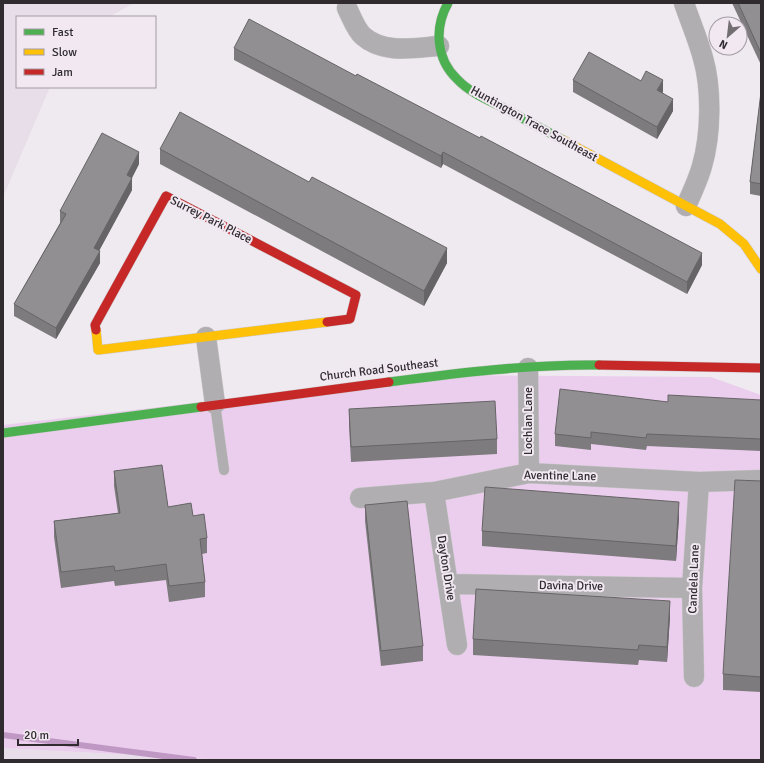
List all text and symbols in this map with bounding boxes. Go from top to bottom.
legend [16,16,156,88]
north arrow [708,16,748,56]
text: Fast [52,25,73,40]
text: N [717,37,730,52]
text: Slow [52,45,77,60]
text: Jam [52,65,73,80]
street label: Huntington Trace Southeast [468,83,600,165]
street label: Surrey Park Place [168,193,254,247]
street label: Church Road Southeast [319,355,439,385]
street label: Lochlan Lane [521,387,536,455]
street label: Aventine Lane [524,468,596,484]
street label: Dayton Drive [433,534,459,602]
street label: Candela Lane [685,544,703,614]
street label: Davina Drive [539,578,603,594]
scale bar [18,721,78,747]
text: 20 m [24,728,49,743]

